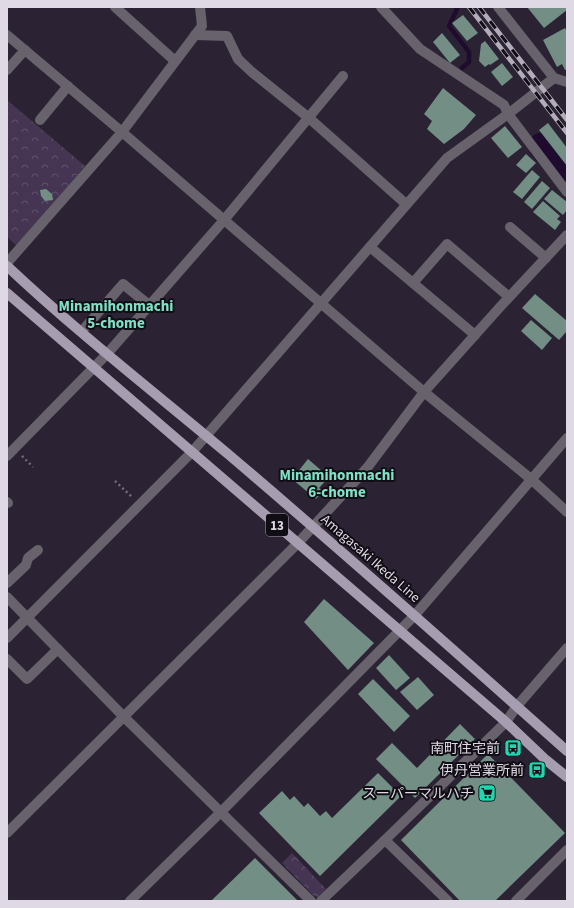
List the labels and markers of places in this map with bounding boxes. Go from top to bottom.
bus stop icon: 南町住宅前 [503,738,523,758]
place label: 南町住宅前 [430,739,500,759]
bus stop icon: 伊丹営業所前 [527,760,547,780]
place label: 伊丹営業所前 [440,761,524,781]
supermarket icon: スーパーマルハチ [477,783,497,803]
place label: スーパーマルハチ [362,784,474,804]

